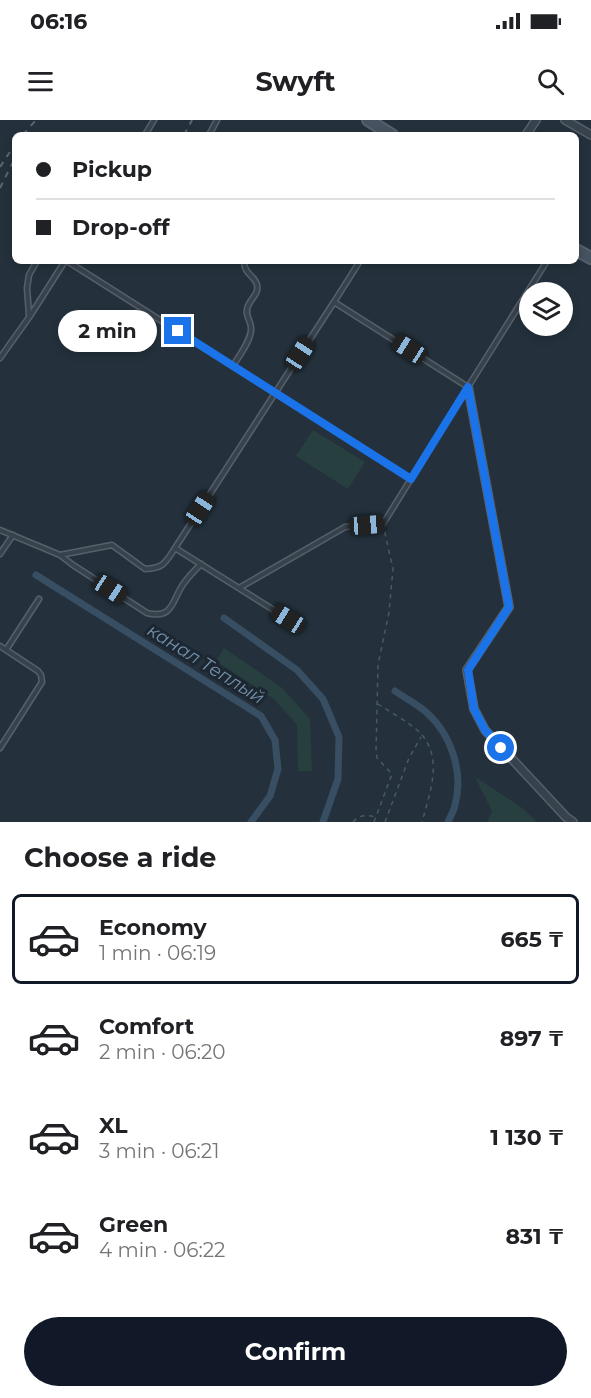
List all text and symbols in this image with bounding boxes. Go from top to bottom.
text: 06:16 [30,8,87,35]
icon: menu [24,65,57,98]
text: Swyft [255,65,336,98]
icon: search [534,65,567,98]
text: Pickup [72,156,152,183]
text: Drop-off [72,214,170,241]
map controls [519,282,573,336]
button: layers [519,282,573,336]
callout: 2 min [58,310,157,352]
route end [164,317,191,344]
text: 2 min [78,319,137,343]
car [389,332,429,366]
car [283,334,317,374]
car [183,489,217,529]
car [348,515,386,535]
car [90,572,130,606]
car [268,602,308,636]
water label: канал Теплый [143,619,269,709]
route start [487,734,514,761]
text: Choose a ride [24,841,216,874]
icon: car [27,912,81,966]
text: Economy [99,914,207,941]
text: 665 ₸ [501,926,564,953]
text: 1 min · 06:19 [99,941,216,965]
icon: car [27,1011,81,1065]
text: Comfort [99,1013,194,1040]
text: 897 ₸ [500,1025,564,1052]
text: 2 min · 06:20 [99,1040,225,1064]
icon: car [27,1110,81,1164]
text: XL [99,1112,128,1139]
text: 1 130 ₸ [490,1124,564,1151]
text: 3 min · 06:21 [99,1139,219,1163]
icon: car [27,1209,81,1263]
text: Green [99,1211,168,1238]
text: 831 ₸ [506,1223,564,1250]
text: 4 min · 06:22 [99,1238,225,1262]
button: Confirm [24,1317,567,1386]

